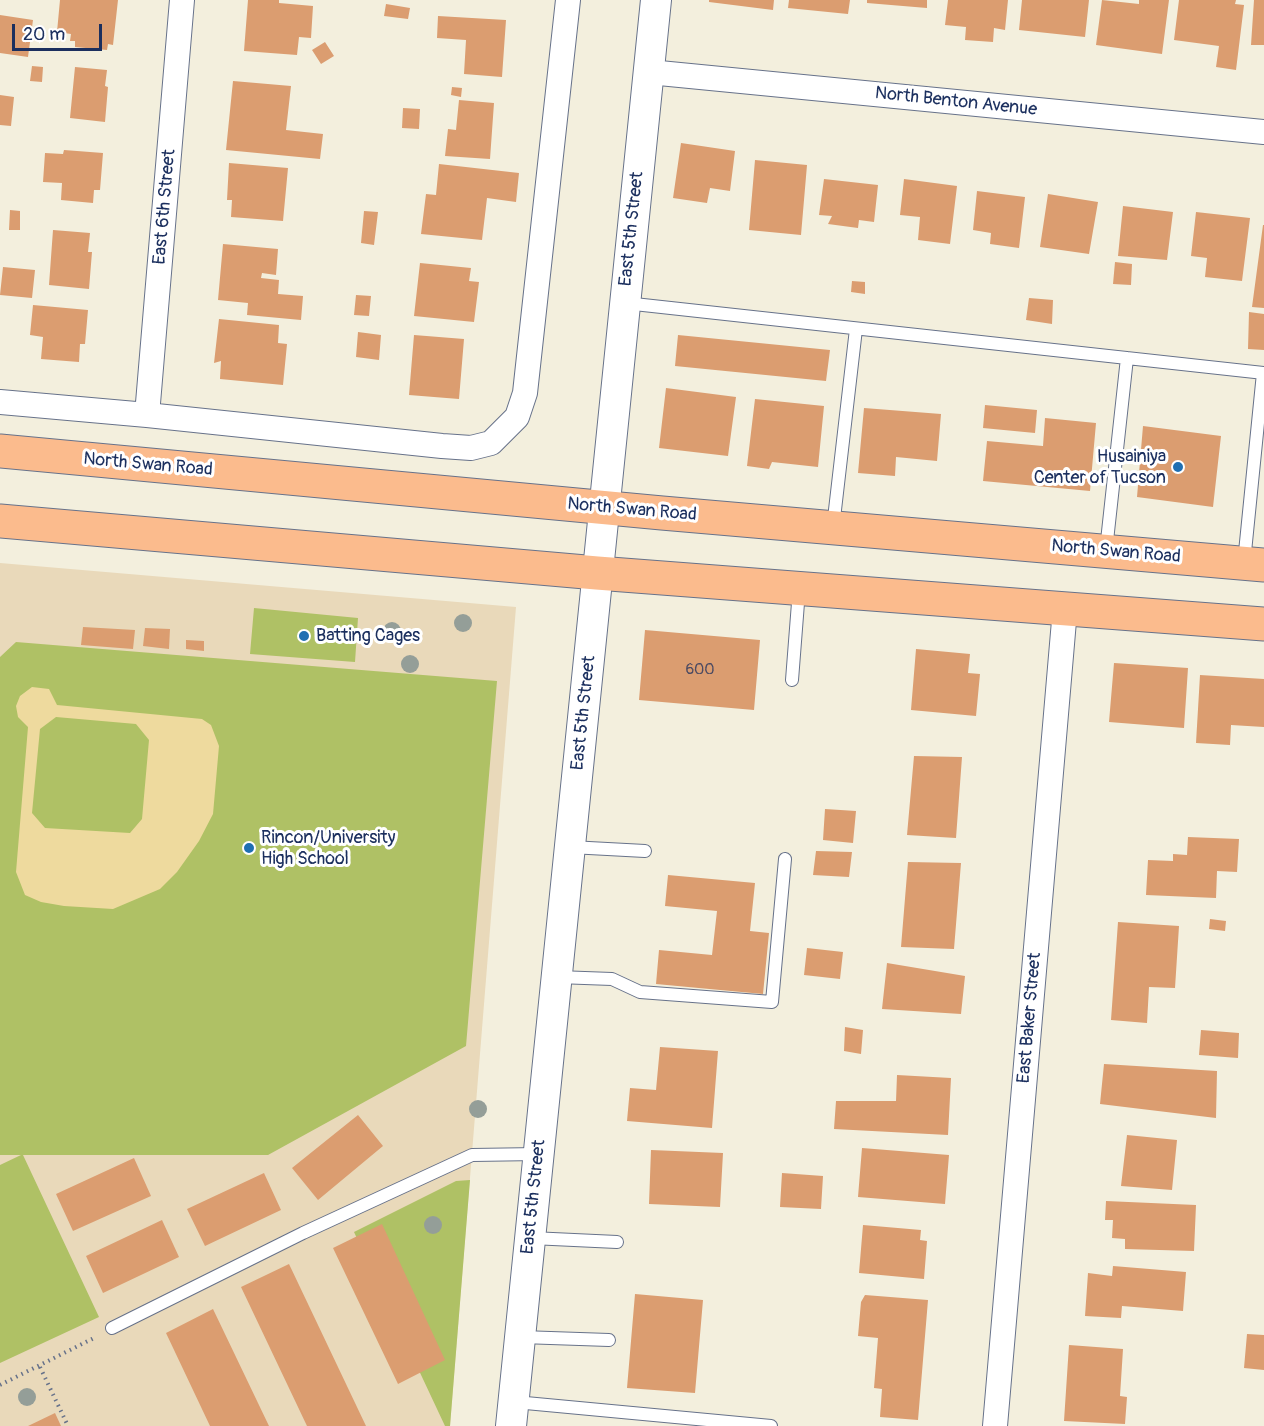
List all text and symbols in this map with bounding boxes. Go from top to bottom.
scale bar [15,12,105,50]
text: 20 m [23,23,65,46]
street label: North Benton Avenue [874,83,1038,121]
street label: East 6th Street [149,148,181,266]
street label: East 5th Street [615,171,649,287]
place label: Husainiya Center of Tucson [1034,446,1166,488]
street label: North Swan Road [82,449,214,481]
marker: Husainiya Center of Tucson [1171,460,1185,474]
street label: North Swan Road [566,494,698,526]
street label: North Swan Road [1050,536,1182,568]
place label: Batting Cages [316,625,420,647]
marker: Batting Cages [297,629,311,643]
street label: East 5th Street [567,655,601,771]
house number: 600 [685,661,715,679]
place label: Rincon/University High School [261,827,395,870]
marker: Rincon/University High School [242,841,256,855]
street label: East Baker Street [1014,952,1046,1084]
street label: East 5th Street [517,1139,551,1255]

